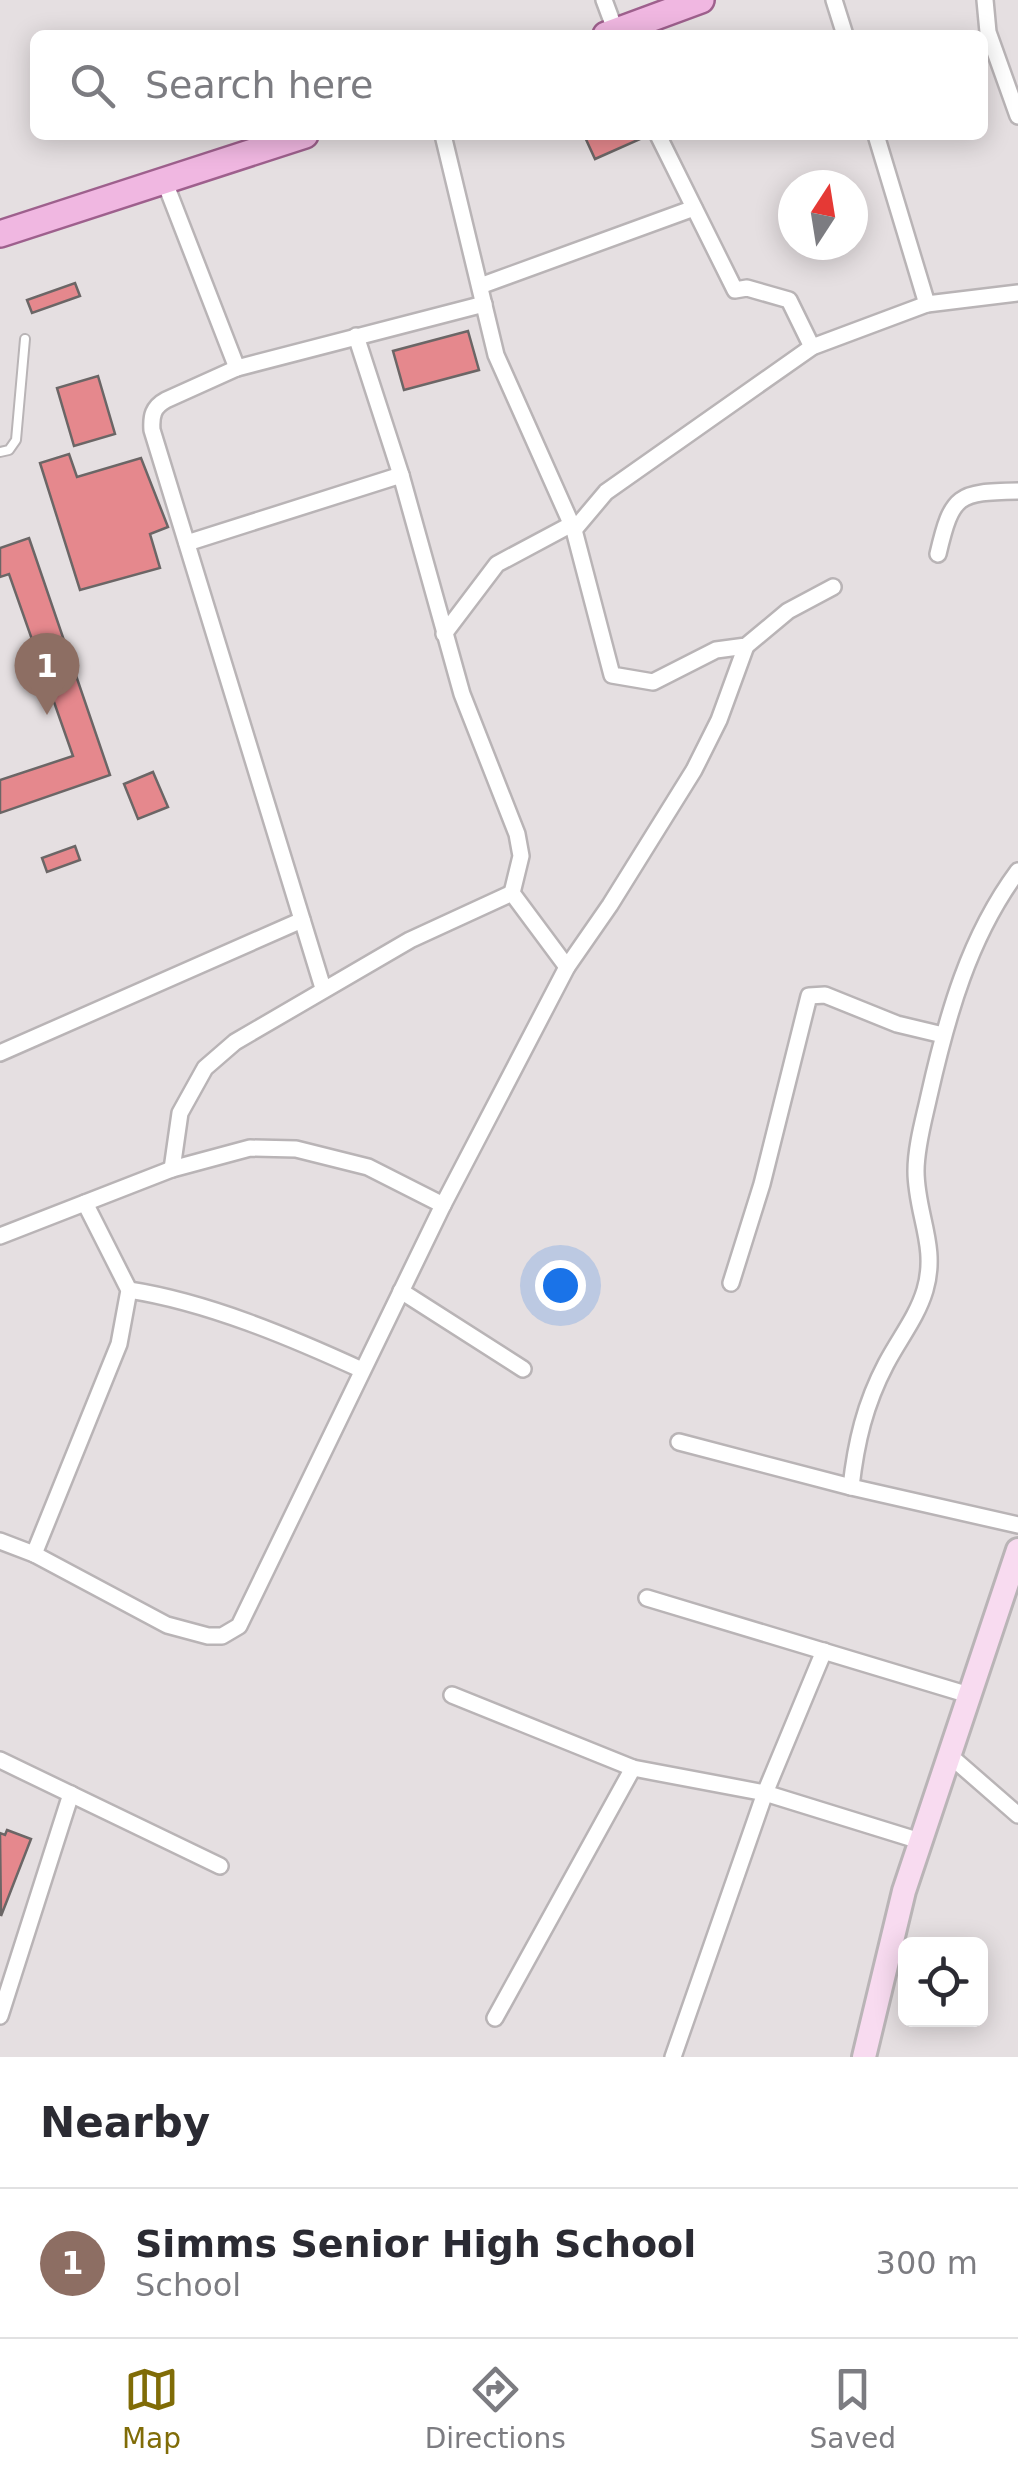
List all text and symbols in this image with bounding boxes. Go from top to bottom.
search box [30,30,988,140]
icon: search [65,58,120,113]
text: Search here [145,63,373,107]
north arrow [778,170,868,260]
pin: 1 [15,632,80,715]
your location [535,1260,586,1311]
map controls [898,1937,988,2027]
button: locate [898,1937,988,2027]
text: Nearby [40,2098,210,2147]
text: Simms Senior High School [135,2222,696,2266]
text: 1 [61,2244,84,2282]
text: 300 m [876,2244,978,2282]
text: School [135,2266,241,2304]
tab: Map [122,2362,181,2455]
tab: Directions [425,2362,566,2455]
tab: Saved [810,2362,896,2455]

